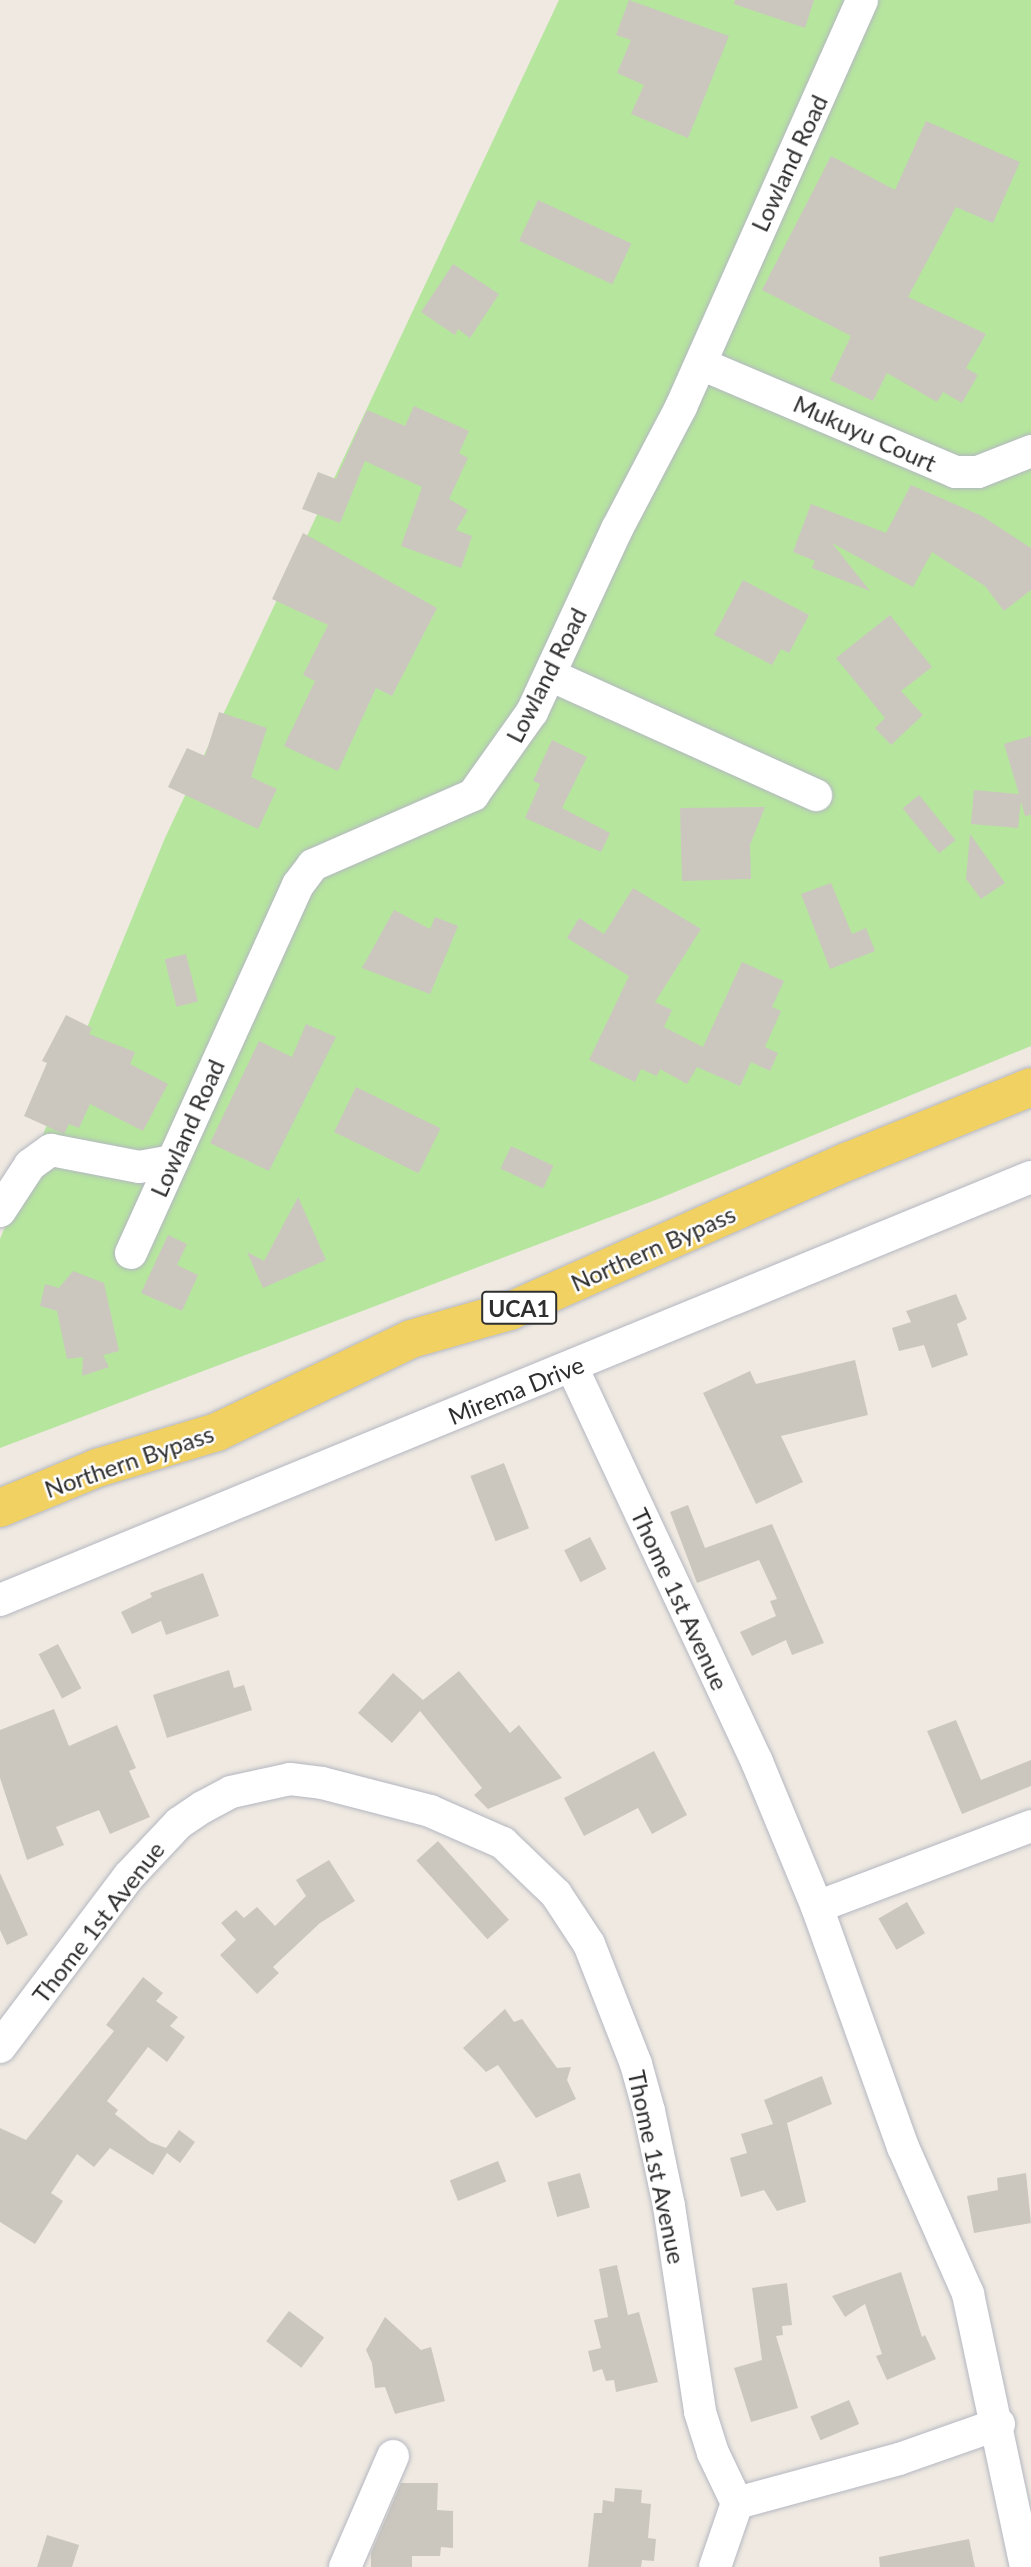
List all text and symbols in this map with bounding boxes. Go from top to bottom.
street label: Lowland Road [745,90,833,236]
street label: Mukuyu Court [789,389,941,477]
street label: Lowland Road [500,603,592,747]
street label: Lowland Road [144,1055,230,1201]
street label: Northern Bypass [566,1199,740,1297]
road number: UCA1 [480,1288,558,1328]
street label: Mirema Drive [444,1350,588,1430]
street label: Northern Bypass [41,1419,217,1503]
street label: Thome 1st Avenue [625,1503,735,1695]
street label: Thome 1st Avenue [26,1835,170,2009]
street label: Thome 1st Avenue [622,2067,692,2267]

